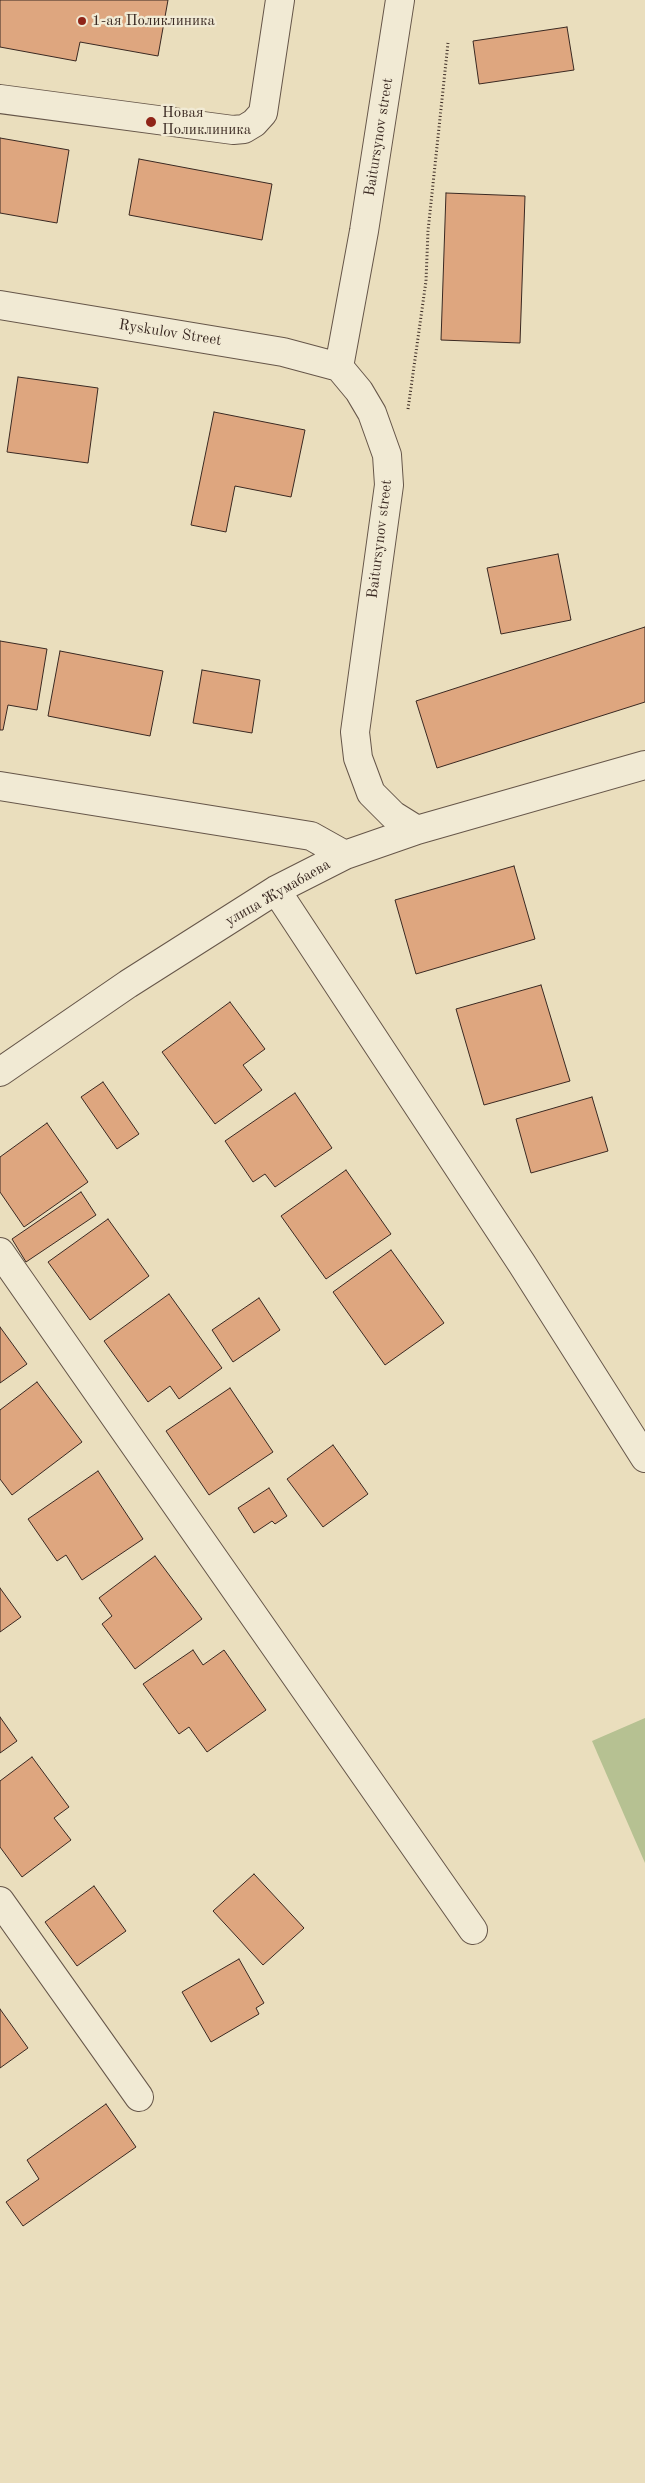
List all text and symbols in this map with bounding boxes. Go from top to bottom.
place label: 1-ая Поликлиника [92,12,215,30]
marker: 1-ая Поликлиника [76,15,88,27]
street label: Baitursynov street [361,76,397,198]
place label: Новая Поликлиника [162,104,251,139]
marker: Новая Поликлиника [144,115,158,129]
street label: Ryskulov Street [117,316,223,350]
street label: Baitursynov street [364,478,396,600]
street label: улица Жумабаева [222,856,334,930]

